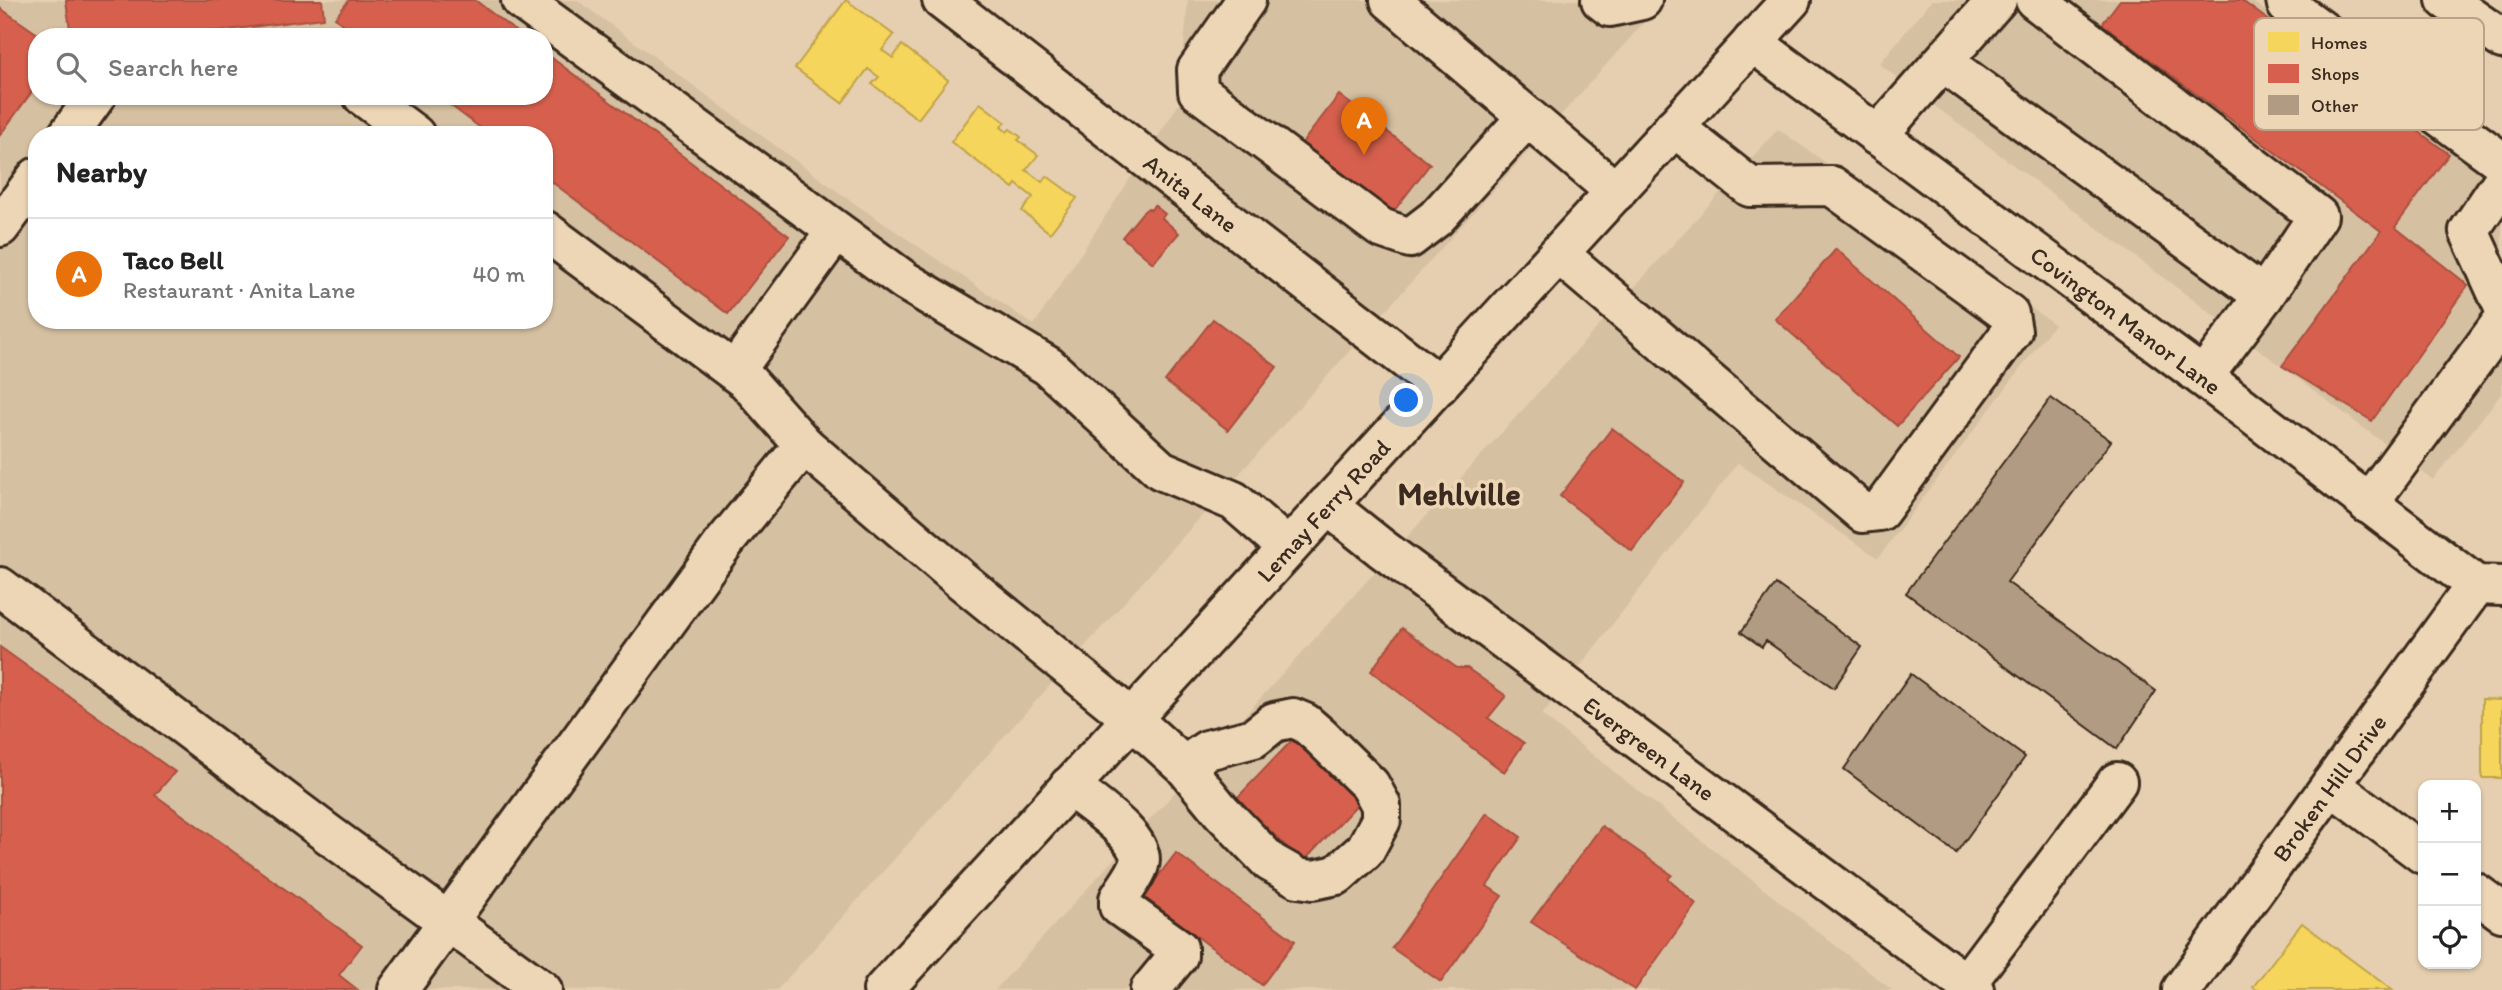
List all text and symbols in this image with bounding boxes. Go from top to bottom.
legend [2254,18,2484,130]
search box [28,28,553,105]
text: Homes [2311,31,2367,54]
icon: search [52,48,90,86]
text: Search here [108,51,238,83]
text: Shops [2311,62,2360,85]
text: Other [2311,94,2359,117]
pin: A [1341,97,1387,155]
street label: Anita Lane [1138,147,1244,238]
text: Nearby [56,153,147,190]
street label: Covington Manor Lane [2025,239,2227,400]
text: Taco Bell [123,244,224,276]
text: A [72,260,86,288]
text: 40 m [472,260,525,288]
text: Restaurant · Anita Lane [123,276,356,304]
your location [1389,383,1423,417]
street label: Lemay Ferry Road [1250,433,1396,588]
district label: Mehlville [1397,475,1521,513]
street label: Evergreen Lane [1578,690,1721,807]
street label: Broken Hill Drive [2266,708,2392,867]
map controls [2418,780,2481,969]
button: + [2418,780,2481,843]
button: − [2418,843,2481,906]
button: locate [2418,906,2481,969]

